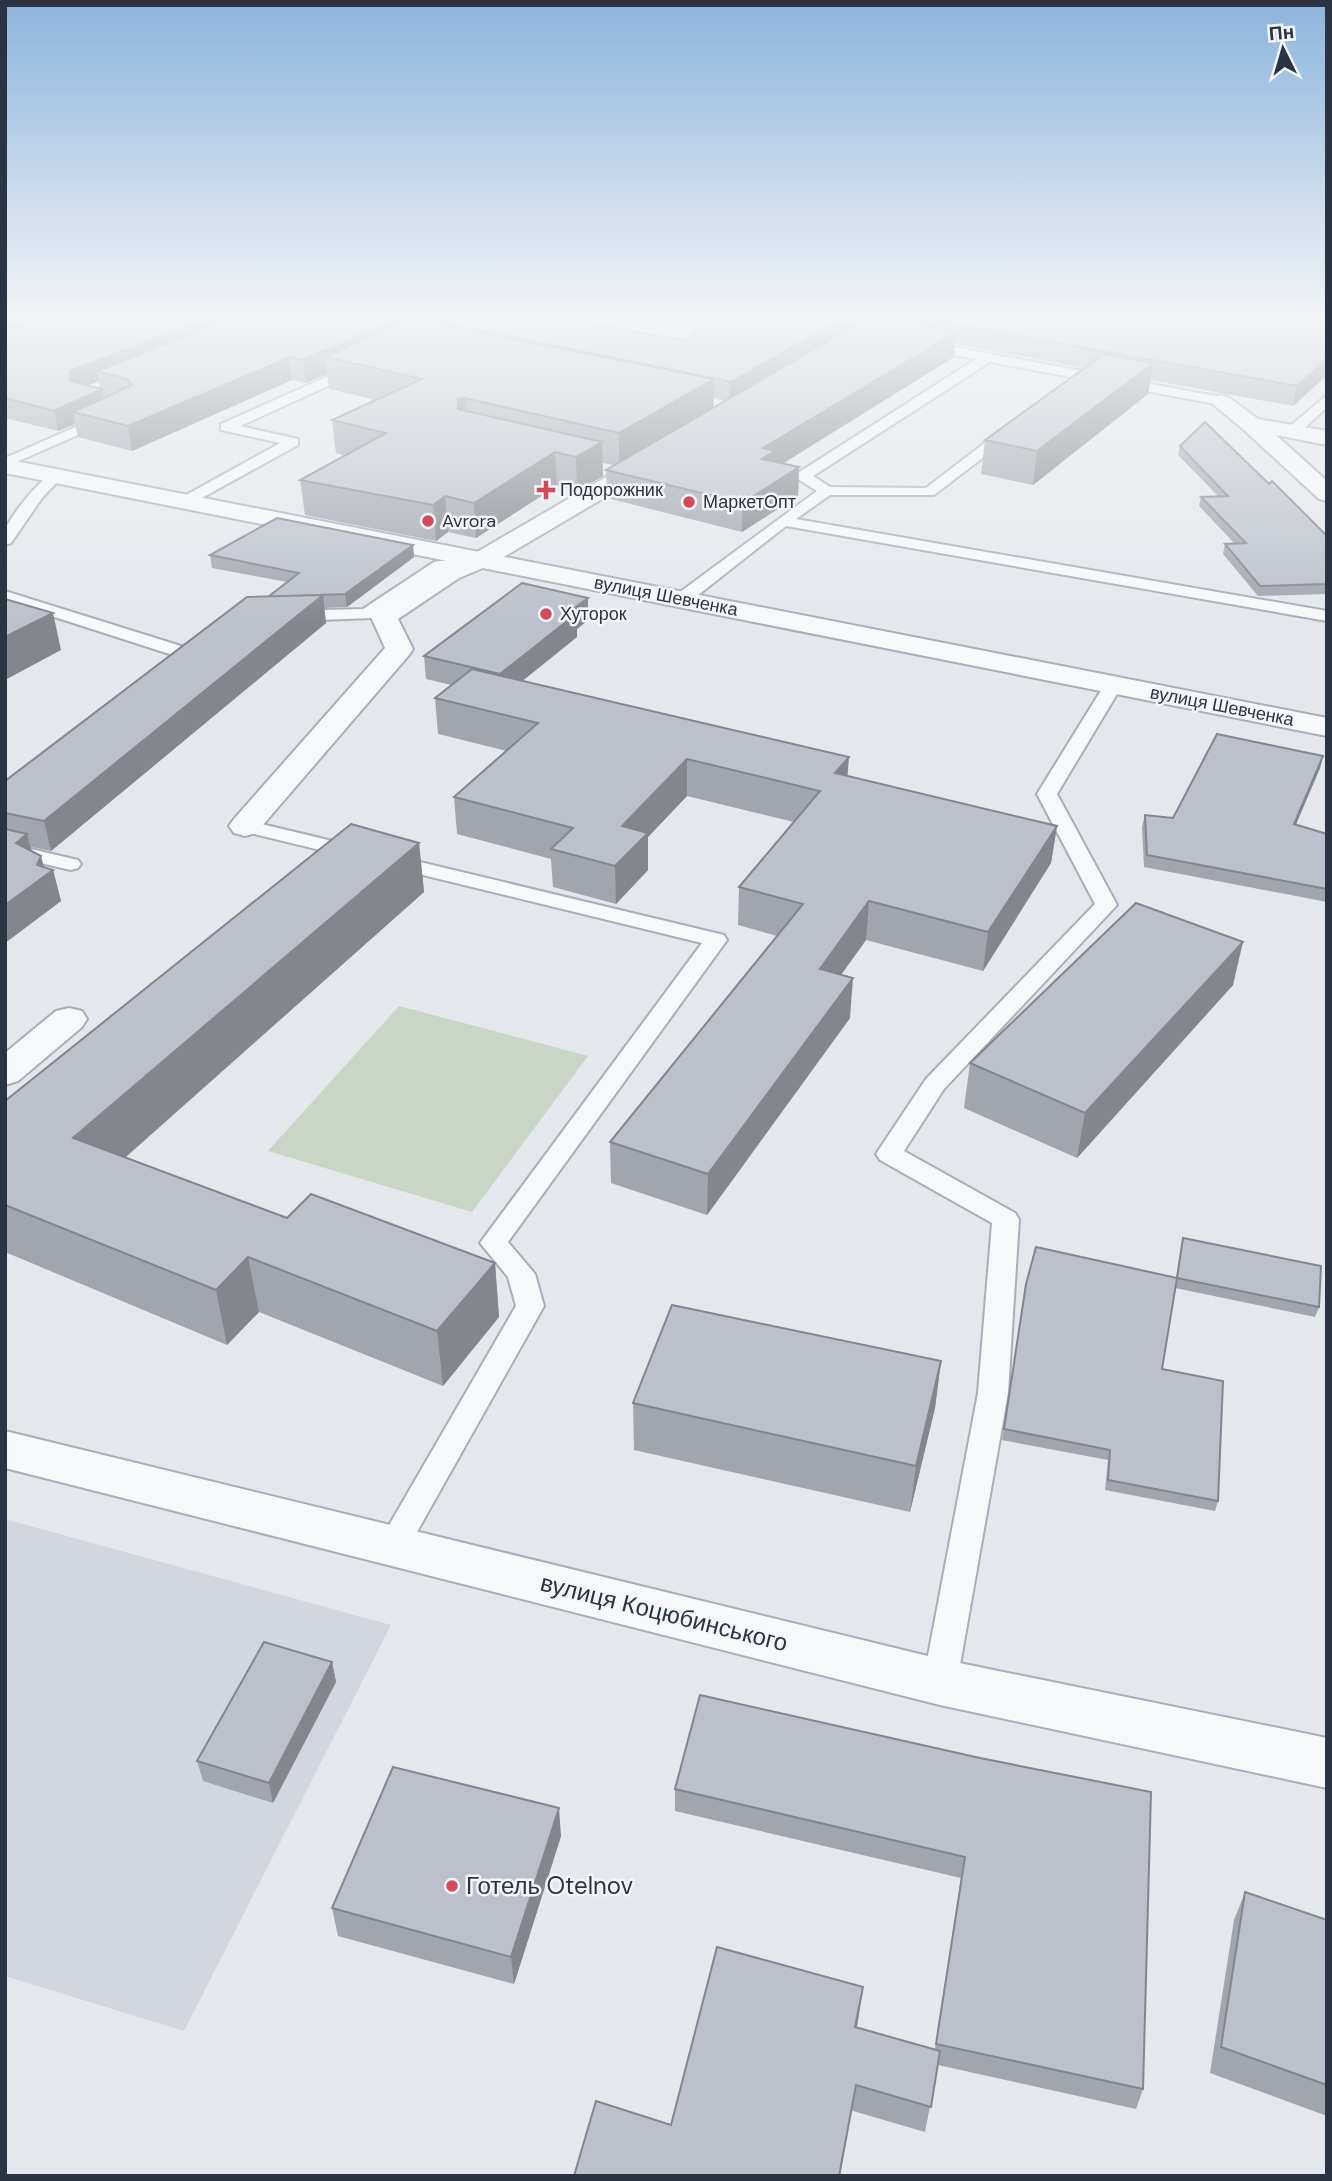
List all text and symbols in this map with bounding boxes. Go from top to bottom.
north arrow [1248,14,1318,84]
text: Пн [1268,19,1295,46]
place label: Подорожник [560,478,663,502]
marker: Подорожник [538,482,554,498]
place label: МаркетОпт [703,490,796,514]
marker: МаркетОпт [681,494,697,510]
place label: Avrora [442,509,496,533]
marker: Avrora [420,513,436,529]
street label: вулиця Шевченка [592,570,741,622]
place label: Хуторок [560,602,627,626]
marker: Хуторок [538,606,554,622]
street label: вулиця Шевченка [1148,680,1297,732]
street label: вулиця Коцюбинського [537,1567,791,1658]
place label: Готель Otelnov [466,1870,633,1901]
marker: Готель Otelnov [444,1878,460,1894]

